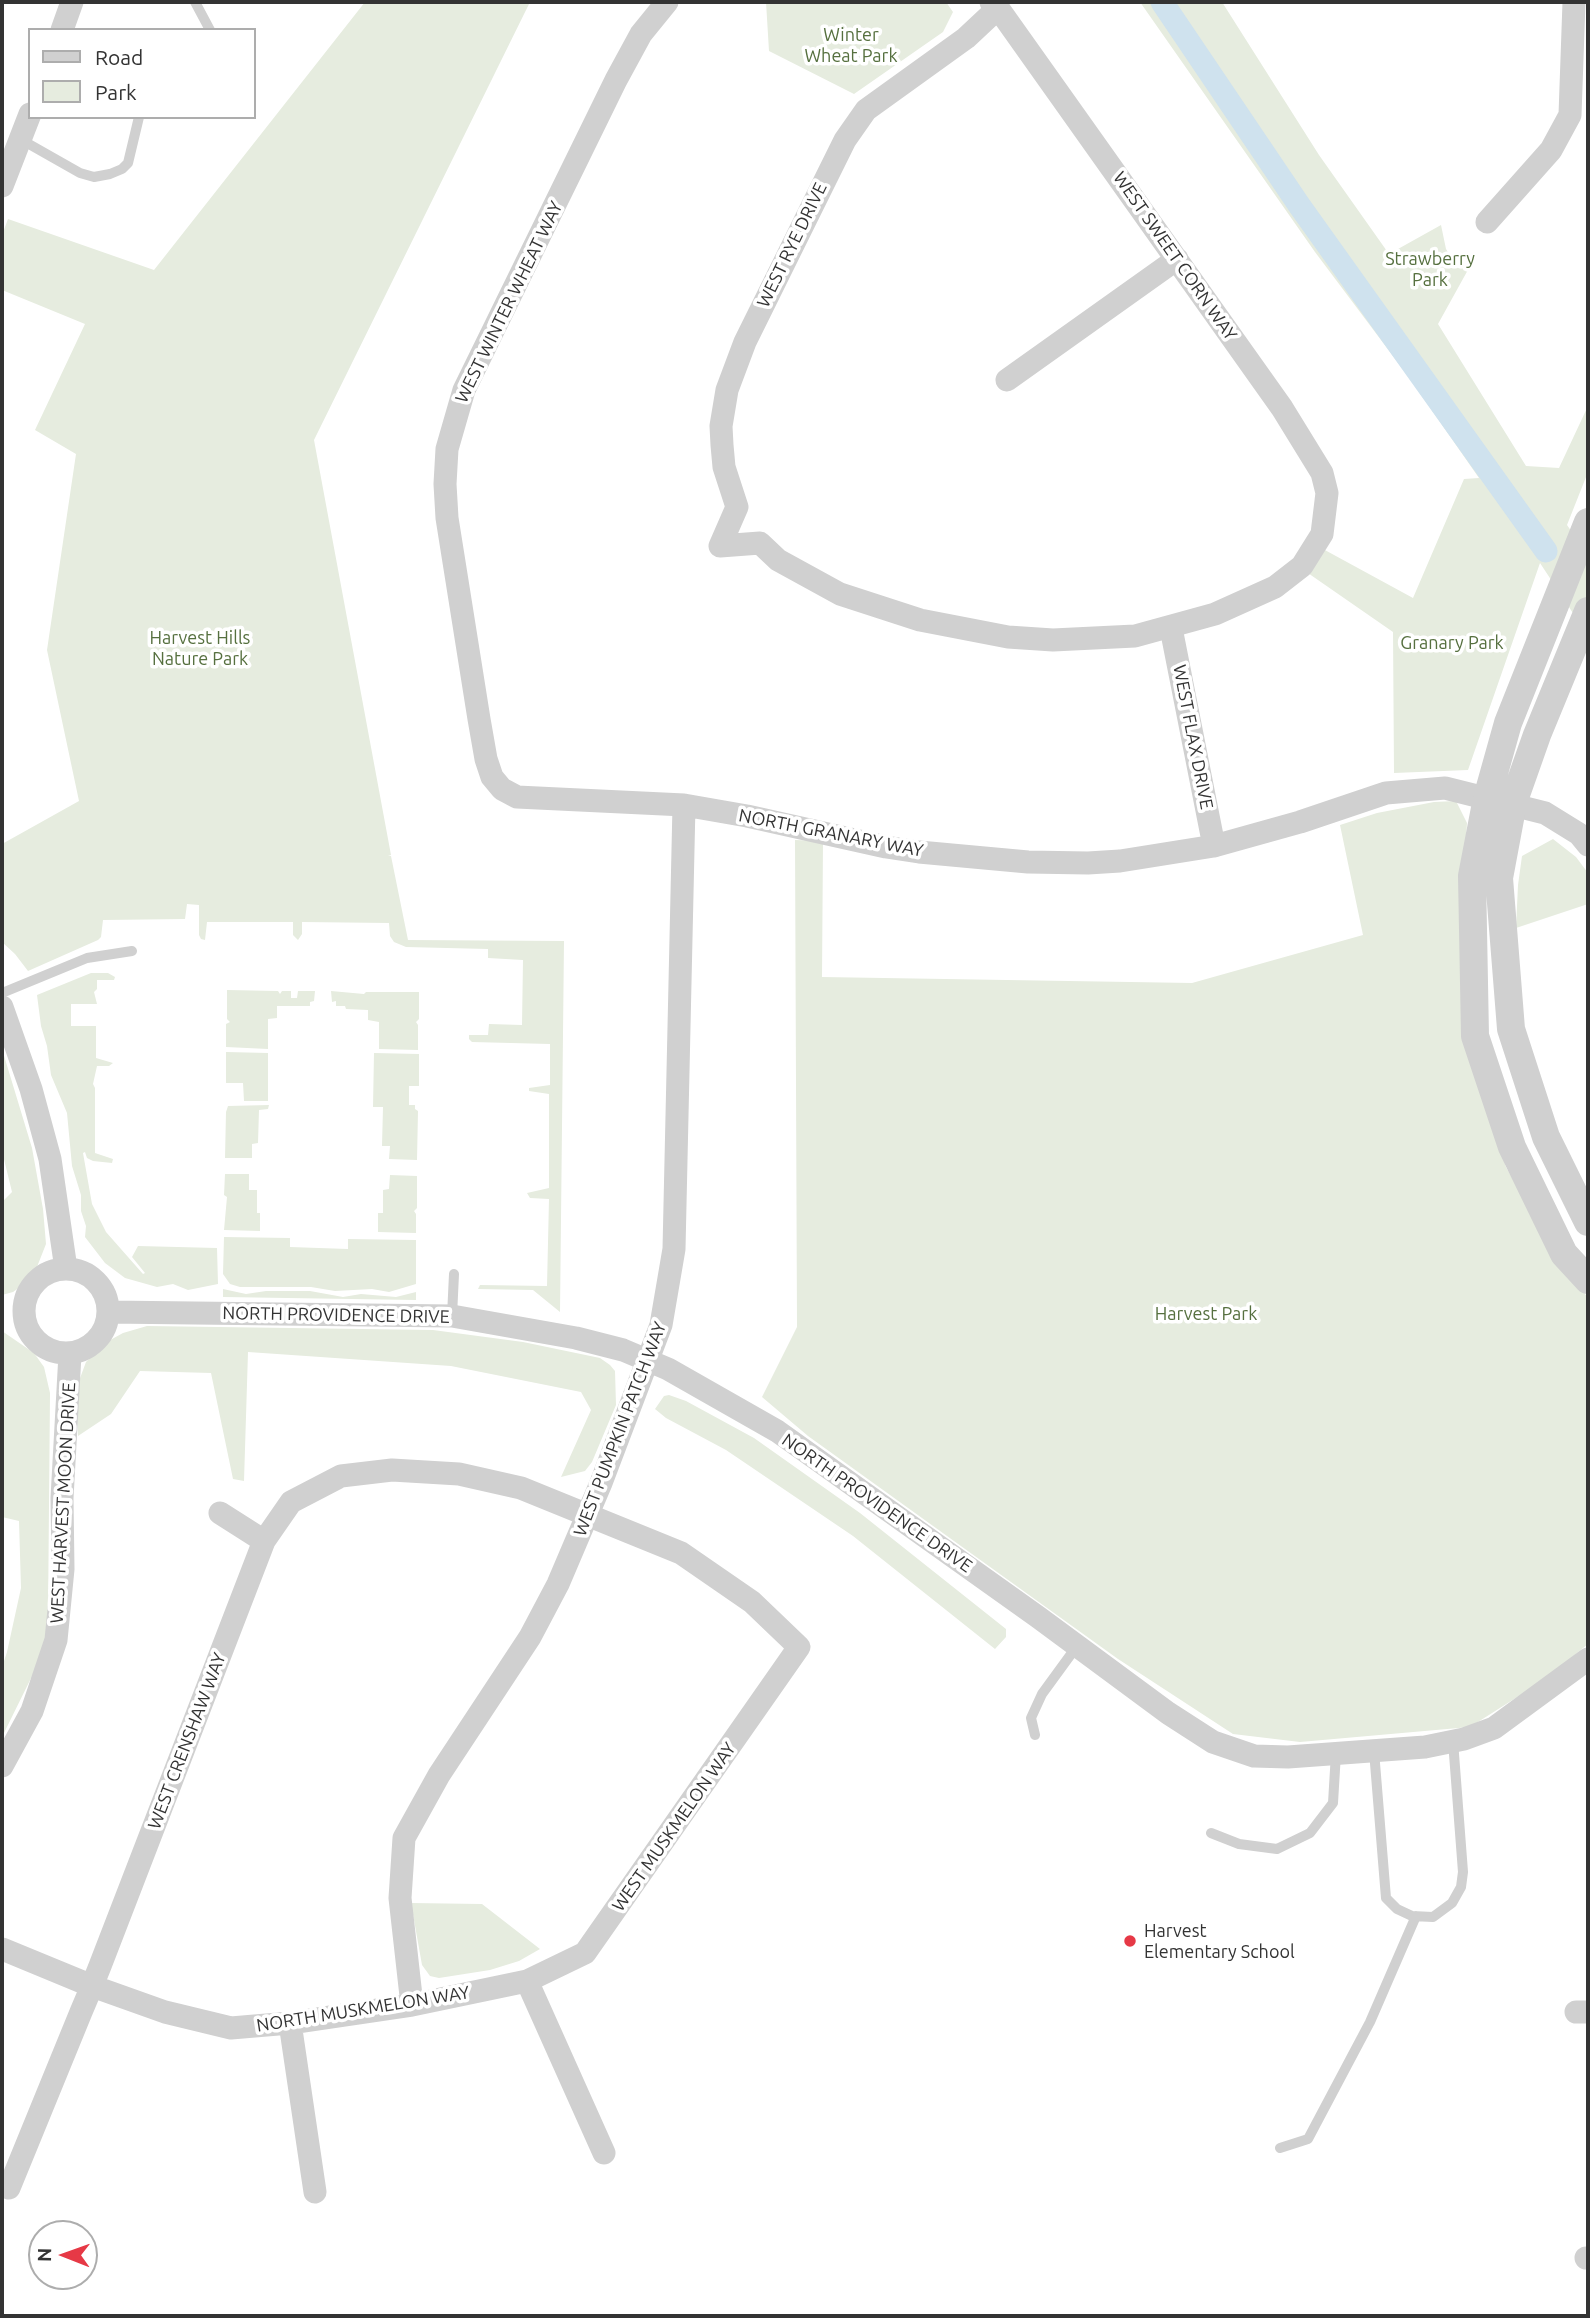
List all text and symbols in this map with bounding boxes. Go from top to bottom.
park label: Winter Wheat Park [804,24,898,66]
legend [28,28,256,119]
text: Road [95,45,143,69]
text: Park [95,80,137,104]
street label: WEST SWEET CORN WAY [1109,168,1241,344]
street label: WEST RYE DRIVE [752,179,832,311]
street label: WEST WINTER WHEAT WAY [451,198,567,406]
park label: Strawberry Park [1385,248,1475,290]
park label: Harvest Hills Nature Park [150,627,250,670]
park label: Granary Park [1400,632,1504,654]
street label: WEST FLAX DRIVE [1168,663,1218,811]
street label: NORTH GRANARY WAY [737,805,925,861]
street label: NORTH PROVIDENCE DRIVE [222,1302,450,1328]
park label: Harvest Park [1155,1303,1257,1325]
street label: WEST PUMPKIN PATCH WAY [569,1319,671,1539]
street label: WEST HARVEST MOON DRIVE [46,1382,80,1624]
street label: NORTH PROVIDENCE DRIVE [778,1429,976,1577]
street label: WEST CRENSHAW WAY [143,1650,231,1832]
street label: WEST MUSKMELON WAY [607,1738,741,1916]
place label: Harvest Elementary School [1144,1920,1295,1962]
marker: Harvest Elementary School [1122,1933,1138,1949]
street label: NORTH MUSKMELON WAY [255,1981,471,2037]
north arrow [28,2220,98,2290]
text: N [33,2247,55,2262]

